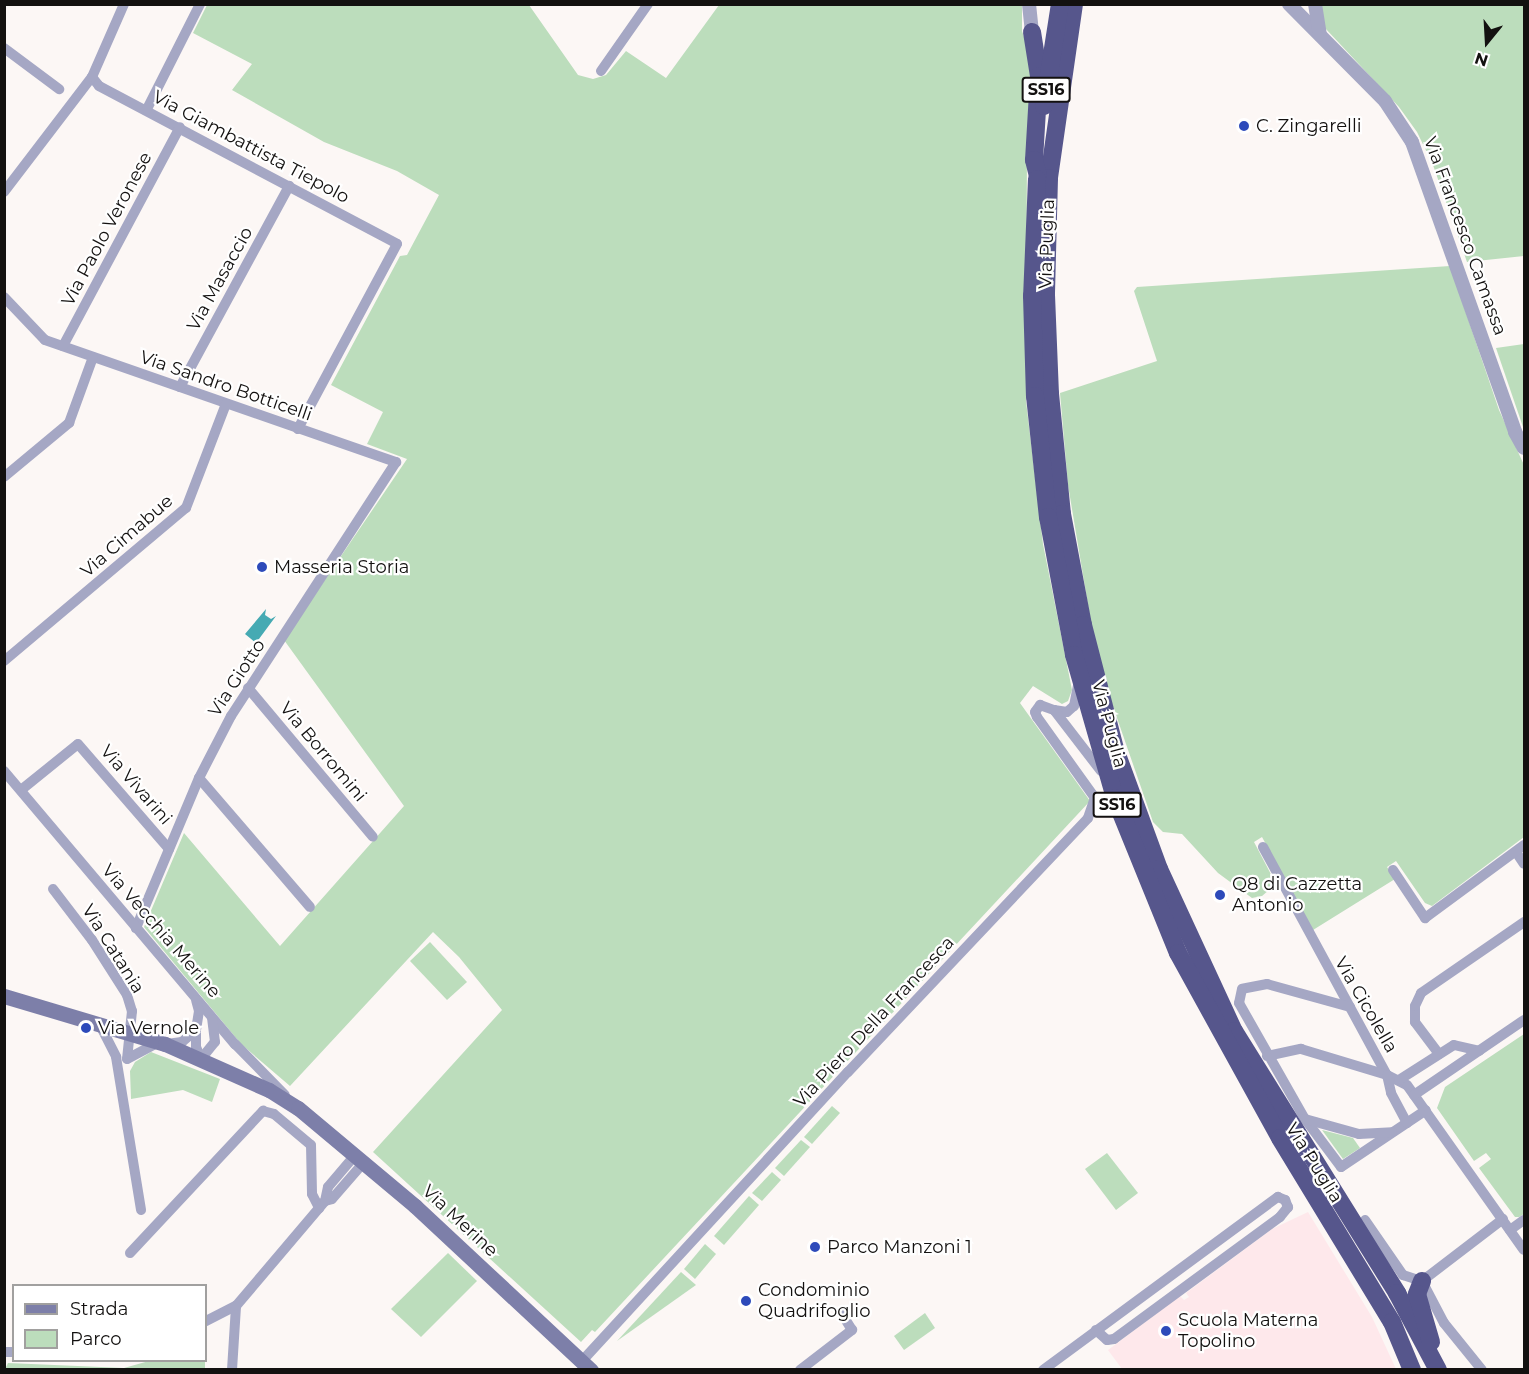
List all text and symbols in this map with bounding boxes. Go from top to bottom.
north arrow [1457,12,1517,72]
text: N [1472,49,1490,71]
road number: SS16 [1020,77,1072,103]
street label: Via Giambattista Tiepolo [149,86,353,208]
place label: C. Zingarelli [1256,115,1362,137]
marker: C. Zingarelli [1237,119,1251,133]
street label: Via Francesco Camassa [1419,134,1511,338]
street label: Via Paolo Veronese [57,148,157,310]
street label: Via Puglia [1035,199,1059,289]
street label: Via Masaccio [182,223,258,335]
street label: Via Sandro Botticelli [137,346,315,426]
street label: Via Cimabue [77,490,177,582]
place label: Masseria Storia [274,556,409,578]
marker: Masseria Storia [255,560,269,574]
street label: Via Giotto [204,635,270,721]
street label: Via Puglia [1087,678,1131,770]
street label: Via Borromini [275,698,371,806]
street label: Via Vivarini [96,741,176,829]
road number: SS16 [1092,792,1142,818]
street label: Via Vecchia Merine [97,860,225,1002]
place label: Q8 di Cazzetta Antonio [1232,874,1362,916]
marker: Q8 di Cazzetta Antonio [1213,888,1227,902]
street label: Via Catania [77,901,149,997]
street label: Via Piero Della Francesca [789,932,959,1112]
street label: Via Cicolella [1330,953,1402,1057]
place label: Via Vernole [98,1017,199,1039]
marker: Via Vernole [79,1021,93,1035]
street label: Via Puglia [1281,1119,1347,1207]
street label: Via Merine [418,1181,502,1261]
place label: Parco Manzoni 1 [827,1236,972,1258]
marker: Parco Manzoni 1 [808,1240,822,1254]
place label: Condominio Quadrifoglio [758,1280,870,1322]
legend [12,1284,207,1362]
marker: Condominio Quadrifoglio [739,1294,753,1308]
text: Strada [70,1298,128,1320]
place label: Scuola Materna Topolino [1178,1310,1318,1352]
marker: Scuola Materna Topolino [1159,1324,1173,1338]
text: Parco [70,1328,122,1350]

